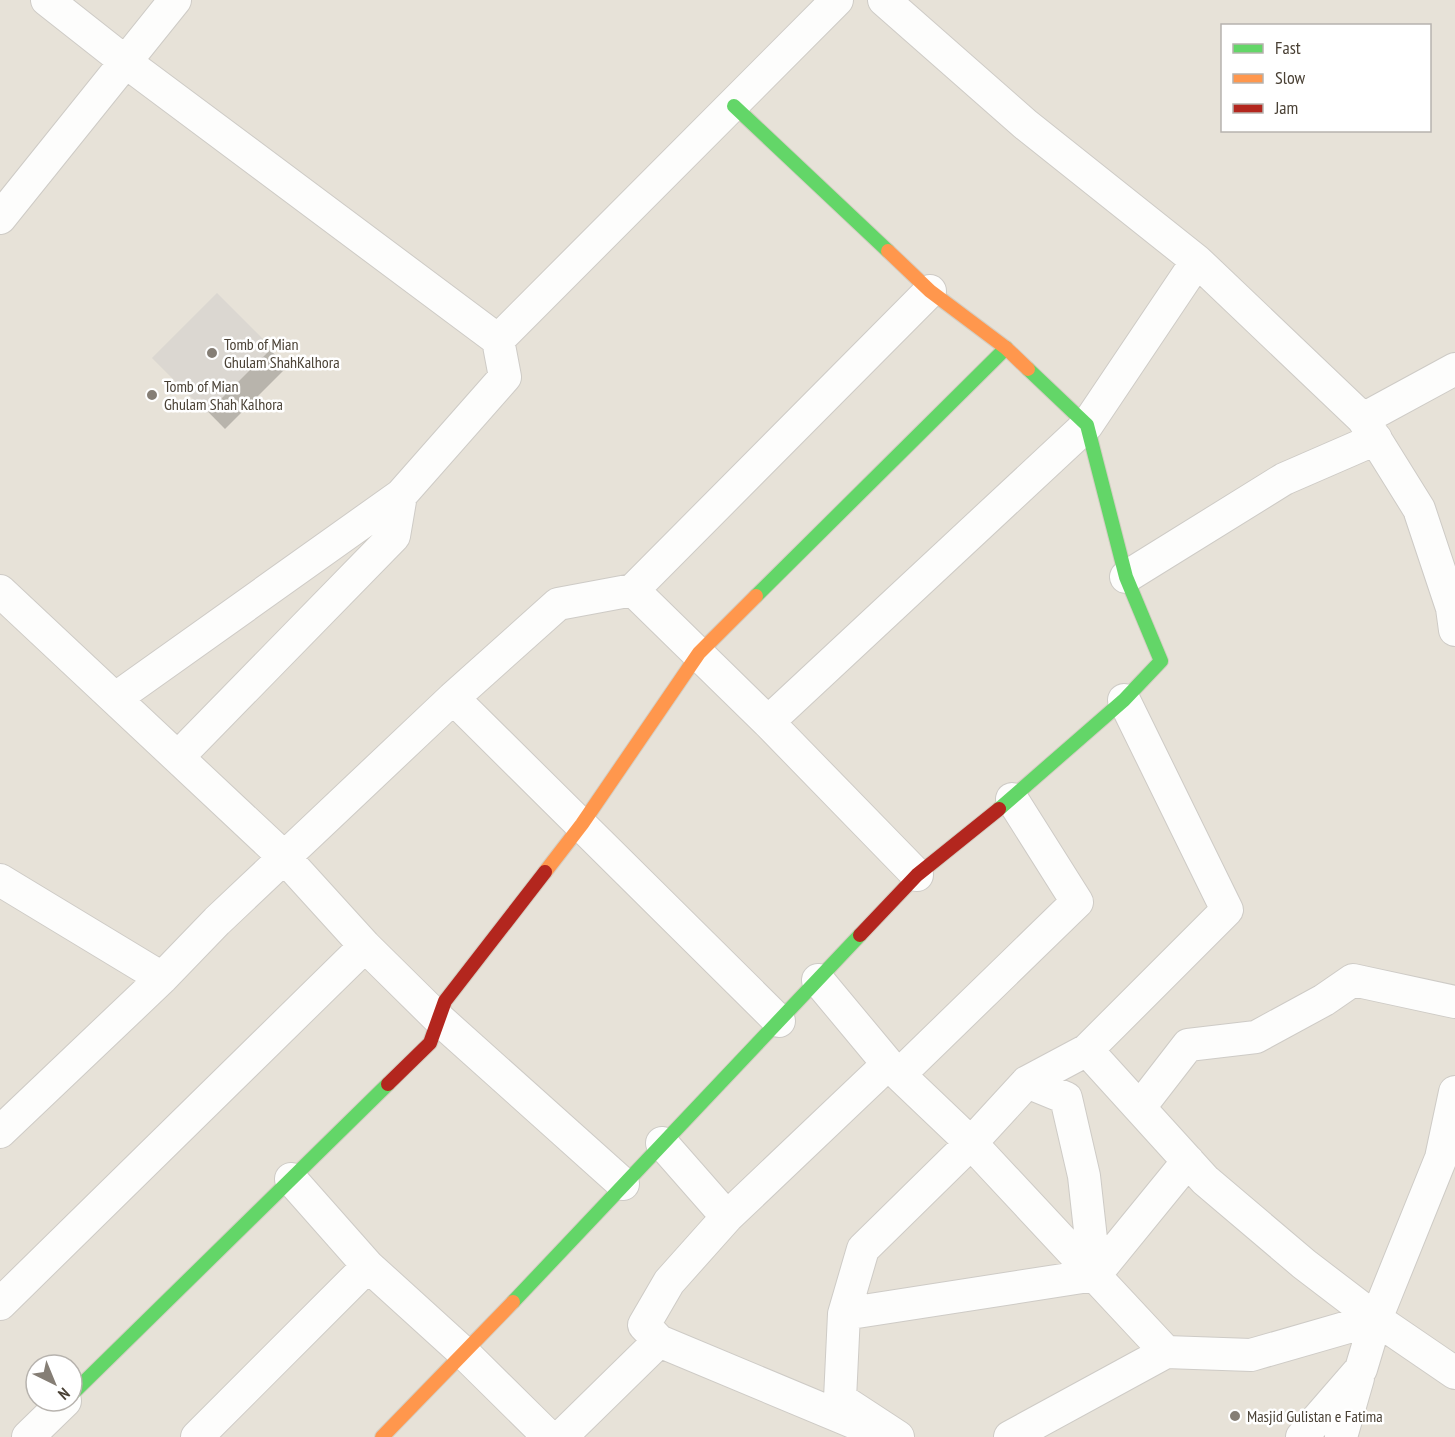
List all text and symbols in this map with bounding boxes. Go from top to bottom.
legend [1221,24,1431,132]
text: Fast [1275,36,1301,59]
text: Slow [1275,66,1306,89]
text: Jam [1274,96,1298,119]
place label: Tomb of Mian Ghulam ShahKalhora [224,334,340,372]
marker: Tomb of Mian Ghulam ShahKalhora [205,346,219,360]
place label: Tomb of Mian Ghulam Shah Kalhora [164,376,283,414]
marker: Tomb of Mian Ghulam Shah Kalhora [145,388,159,402]
north arrow [24,1353,84,1413]
text: N [54,1384,74,1404]
place label: Masjid Gulistan e Fatima [1247,1406,1383,1426]
marker: Masjid Gulistan e Fatima [1228,1409,1242,1423]

